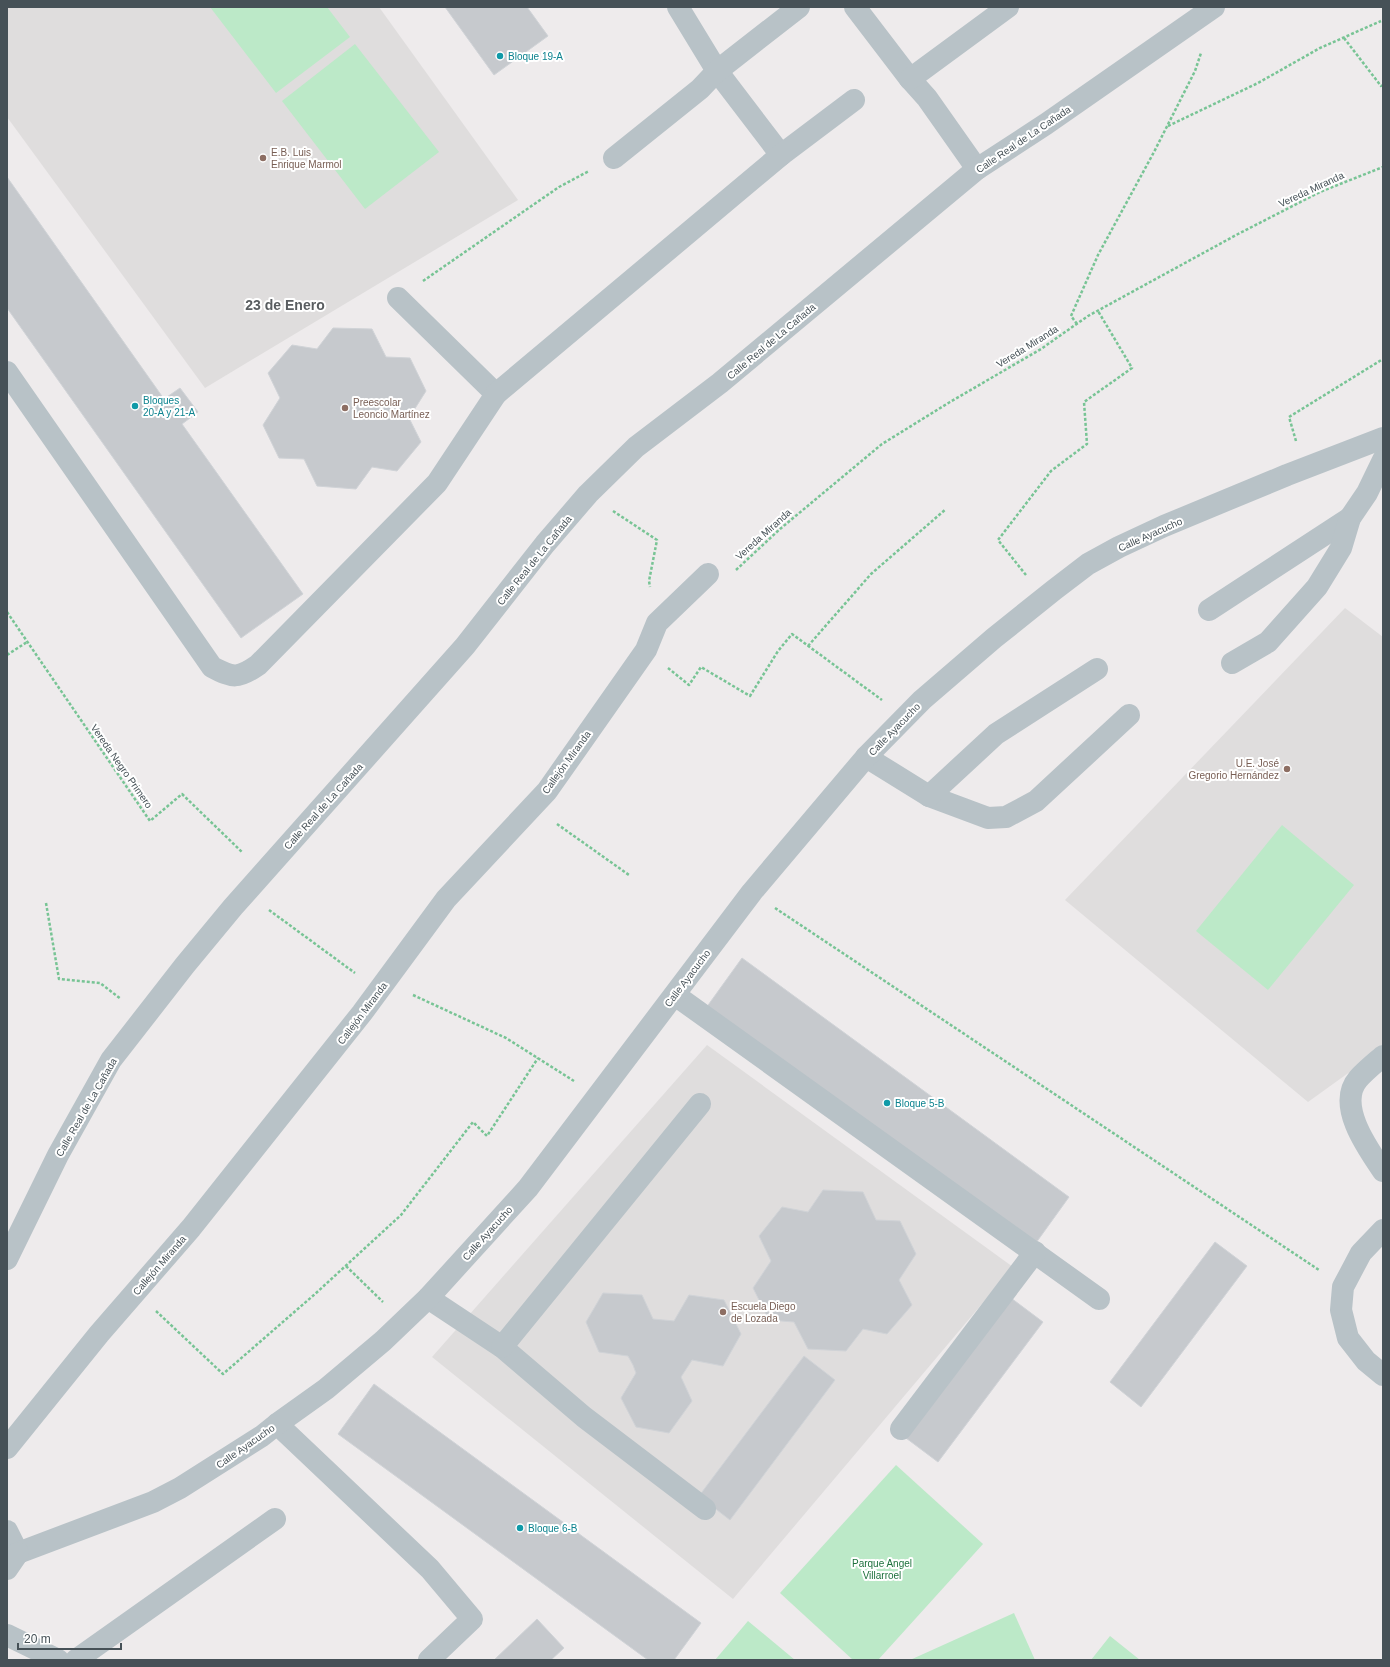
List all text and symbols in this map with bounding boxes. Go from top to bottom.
marker: Bloque 19-A [495,51,505,61]
place label: Bloque 19-A [508,51,563,62]
street label: Calle Real de La Cañada [974,103,1073,175]
place label: E.B. Luis Enrique Marmol [271,147,342,170]
marker: E.B. Luis Enrique Marmol [258,153,268,163]
street label: Vereda Miranda [1277,169,1346,209]
district label: 23 de Enero [245,297,325,313]
street label: Calle Real de La Cañada [725,301,818,382]
street label: Vereda Miranda [994,323,1060,370]
place label: Bloques 20-A y 21-A [143,395,196,418]
place label: Preescolar Leoncio Martínez [353,397,430,420]
marker: Bloques 20-A y 21-A [130,401,140,411]
marker: Preescolar Leoncio Martínez [340,403,350,413]
street label: Vereda Miranda [733,506,794,562]
street label: Calle Real de La Cañada [495,513,574,607]
street label: Calle Ayacucho [1117,515,1184,553]
street label: Calle Ayacucho [867,700,922,758]
street label: Vereda Negro Primero [89,722,155,811]
street label: Callejón Miranda [540,728,593,796]
place label: U.E. José Gregorio Hernández [1188,758,1279,781]
street label: Calle Real de La Cañada [282,761,365,852]
marker: U.E. José Gregorio Hernández [1282,764,1292,774]
street label: Calle Ayacucho [662,947,713,1009]
street label: Callejón Miranda [335,980,390,1047]
street label: Calle Real de La Cañada [54,1056,119,1158]
marker: Bloque 5-B [882,1098,892,1108]
place label: Bloque 5-B [895,1098,945,1109]
street label: Calle Ayacucho [460,1204,515,1263]
street label: Callejón Miranda [131,1233,188,1297]
place label: Escuela Diego de Lozada [731,1301,796,1324]
marker: Escuela Diego de Lozada [718,1307,728,1317]
street label: Calle Ayacucho [214,1422,277,1471]
marker: Bloque 6-B [515,1523,525,1533]
place label: Bloque 6-B [528,1523,578,1534]
park label: Parque Angel Villarroel [852,1558,912,1581]
scale bar [18,1625,121,1651]
text: 20 m [24,1632,51,1646]

